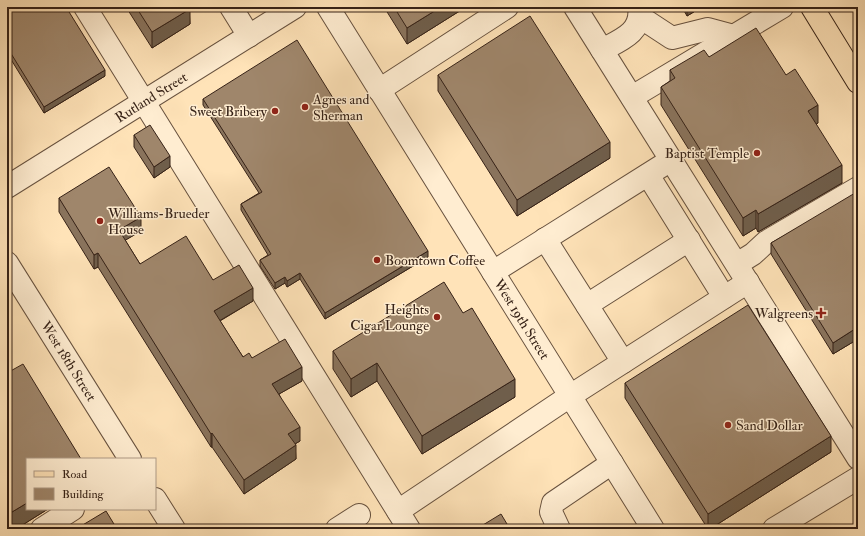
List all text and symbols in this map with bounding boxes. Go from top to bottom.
street label: Rutland Street [112,68,191,126]
place label: Agnes and Sherman [312,91,370,124]
marker: Agnes and Sherman [300,102,310,112]
place label: Sweet Bribery [190,103,268,121]
marker: Sweet Bribery [270,106,280,116]
place label: Baptist Temple [665,145,749,163]
marker: Baptist Temple [752,148,762,158]
place label: Williams-Brueder House [107,205,210,238]
marker: Williams-Brueder House [95,216,105,226]
place label: Boomtown Coffee [385,252,485,269]
marker: Boomtown Coffee [372,255,382,265]
street label: West 19th Street [490,275,553,363]
place label: Heights Cigar Lounge [350,301,429,334]
place label: Walgreens [754,305,813,322]
marker: Walgreens [816,308,826,318]
marker: Heights Cigar Lounge [432,312,442,322]
street label: West 18th Street [37,317,100,405]
place label: Sand Dollar [736,417,804,434]
marker: Sand Dollar [723,420,733,430]
legend [26,458,156,510]
text: Road [62,467,87,482]
text: Building [62,487,105,502]

